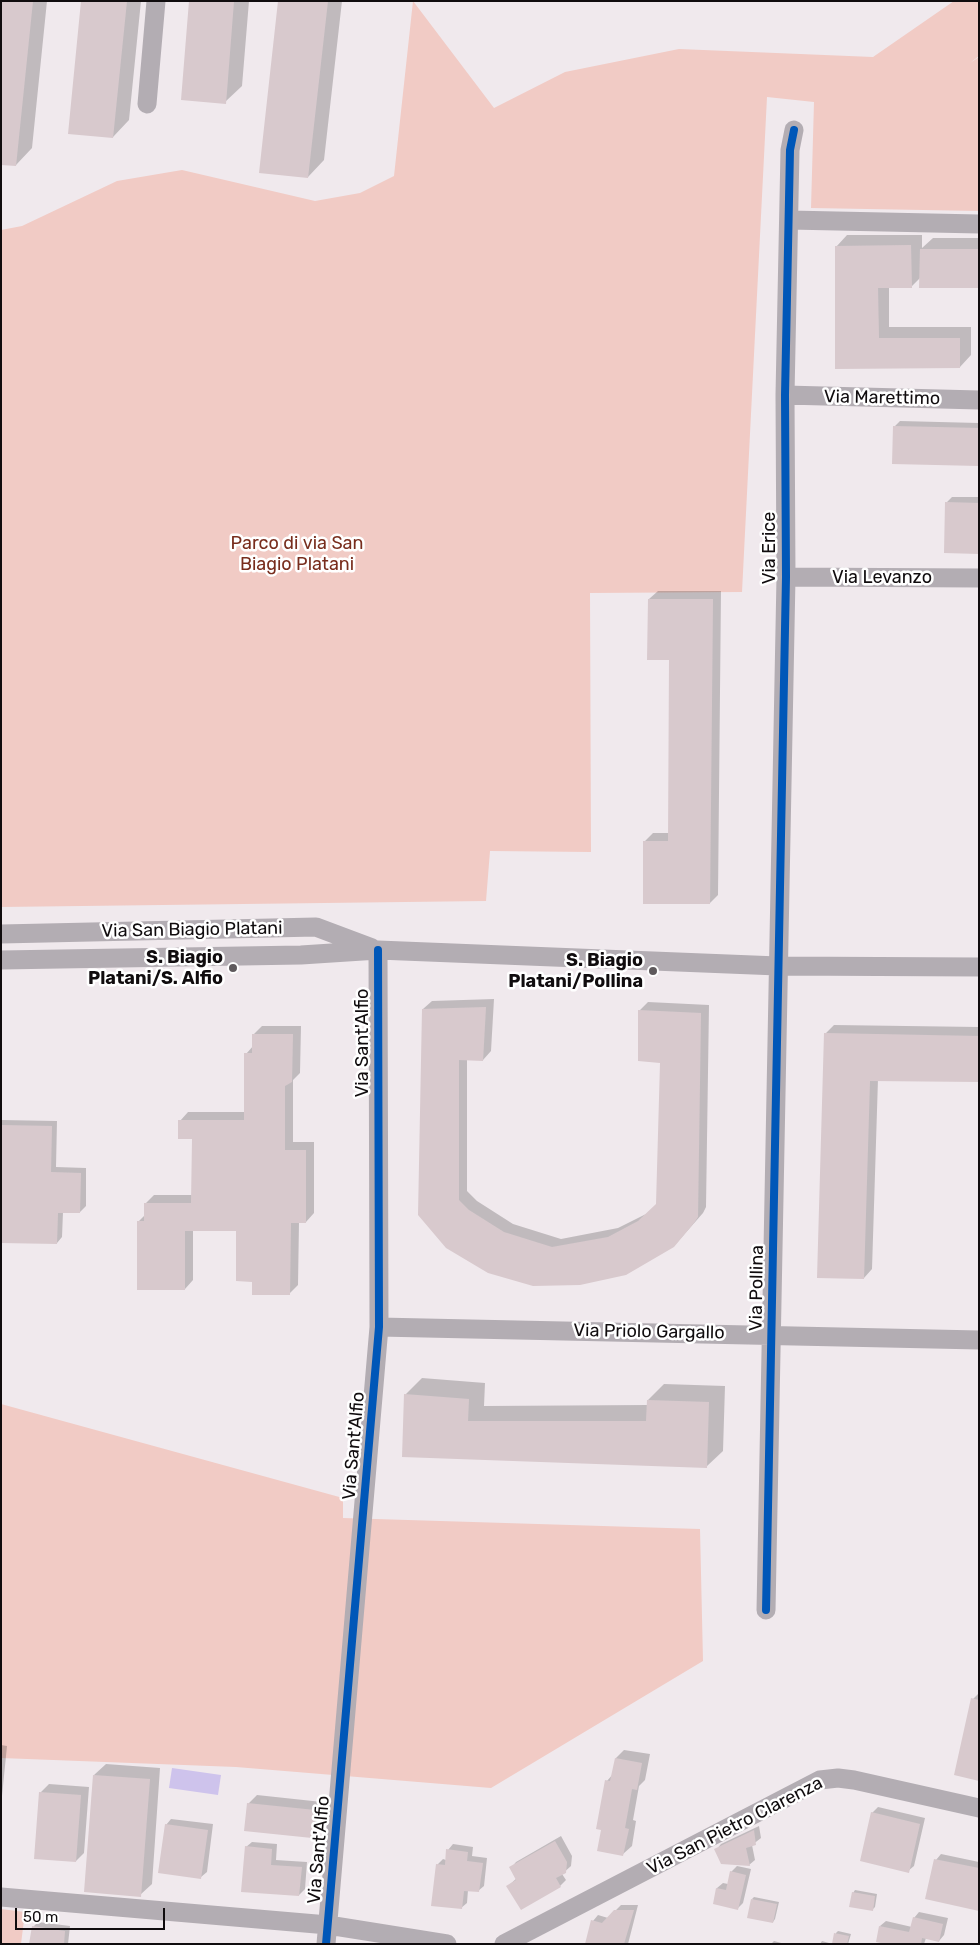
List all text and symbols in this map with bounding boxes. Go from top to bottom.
street label: Via Marettimo [824,386,940,410]
street label: Via Erice [759,512,781,584]
park label: Parco di via San Biagio Platani [231,533,363,576]
street label: Via Levanzo [832,567,932,589]
street label: Via San Biagio Platani [101,918,283,942]
place label: S. Biagio Platani/S. Alfio [88,947,223,990]
place label: S. Biagio Platani/Pollina [508,950,643,992]
marker: S. Biagio Platani/S. Alfio [227,962,239,974]
marker: S. Biagio Platani/Pollina [647,965,659,977]
street label: Via Sant'Alfio [352,989,374,1097]
street label: Via Pollina [745,1245,769,1331]
street label: Via Priolo Gargallo [573,1320,725,1344]
street label: Via Sant'Alfio [339,1391,369,1501]
street label: Via San Pietro Clarenza [644,1772,826,1880]
street label: Via Sant'Alfio [304,1795,334,1905]
scale bar [18,1898,168,1930]
text: 50 m [23,1908,58,1926]

